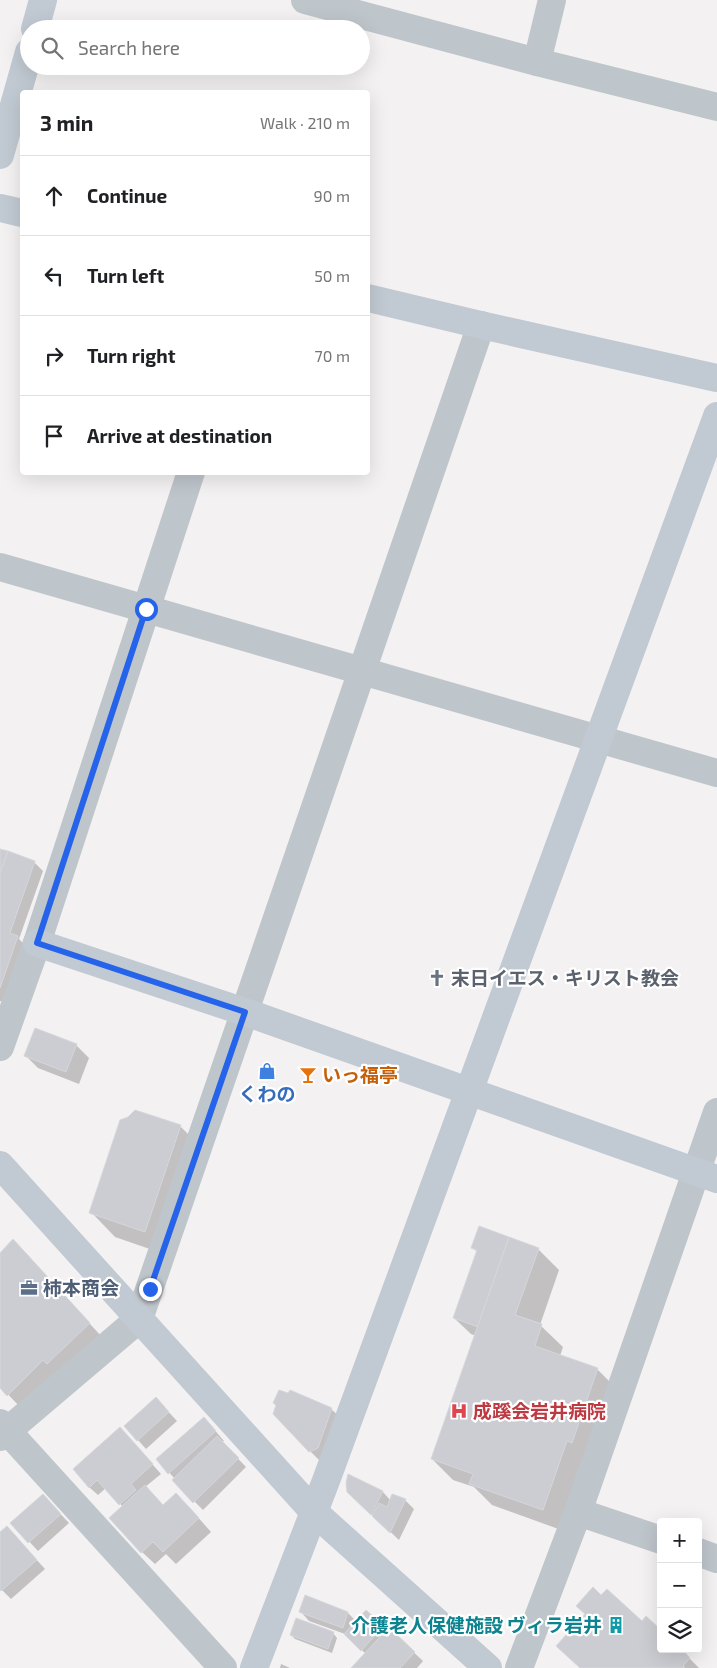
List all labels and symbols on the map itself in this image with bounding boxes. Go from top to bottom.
route start [135,598,158,621]
place label: 末日イエス・キリスト教会 [451,966,679,989]
church icon: 末日イエス・キリスト教会 [427,968,447,988]
shop icon: くわの [257,1061,277,1081]
place label: いっ福亭 [322,1063,398,1086]
bar icon: いっ福亭 [298,1065,318,1085]
place label: くわの [238,1082,296,1105]
place label: 柿本商会 [43,1276,119,1299]
office icon: 柿本商会 [19,1278,39,1298]
route end [139,1278,162,1301]
place label: 成蹊会岩井病院 [473,1399,606,1422]
hospital icon: 成蹊会岩井病院 [449,1401,469,1421]
place label: 介護老人保健施設 ヴィラ岩井 [351,1613,602,1636]
building icon: 介護老人保健施設 ヴィラ岩井 [606,1615,626,1635]

